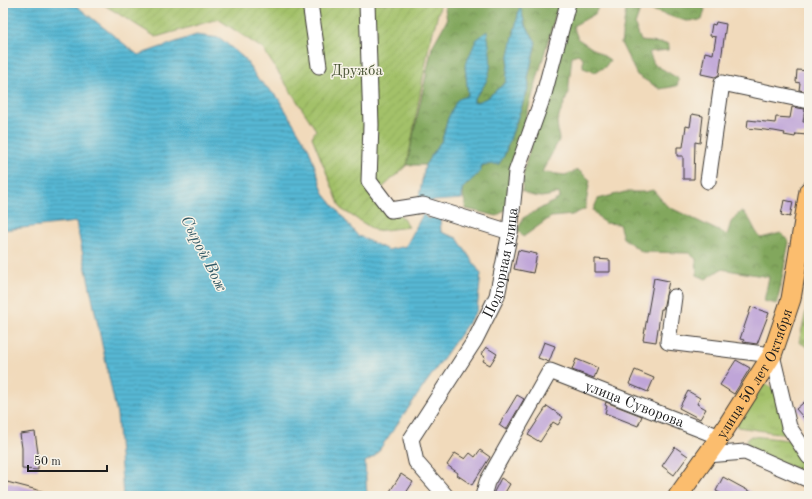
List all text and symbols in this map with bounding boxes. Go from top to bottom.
park label: Дружба [331,64,383,79]
street label: Подгорная улица [481,207,521,321]
water label: Сырой Вож [177,213,229,294]
street label: улица 50 лет Октября [715,307,796,442]
street label: улица Суворова [582,379,686,431]
scale bar [28,447,107,473]
text: 50 m [34,455,61,468]

